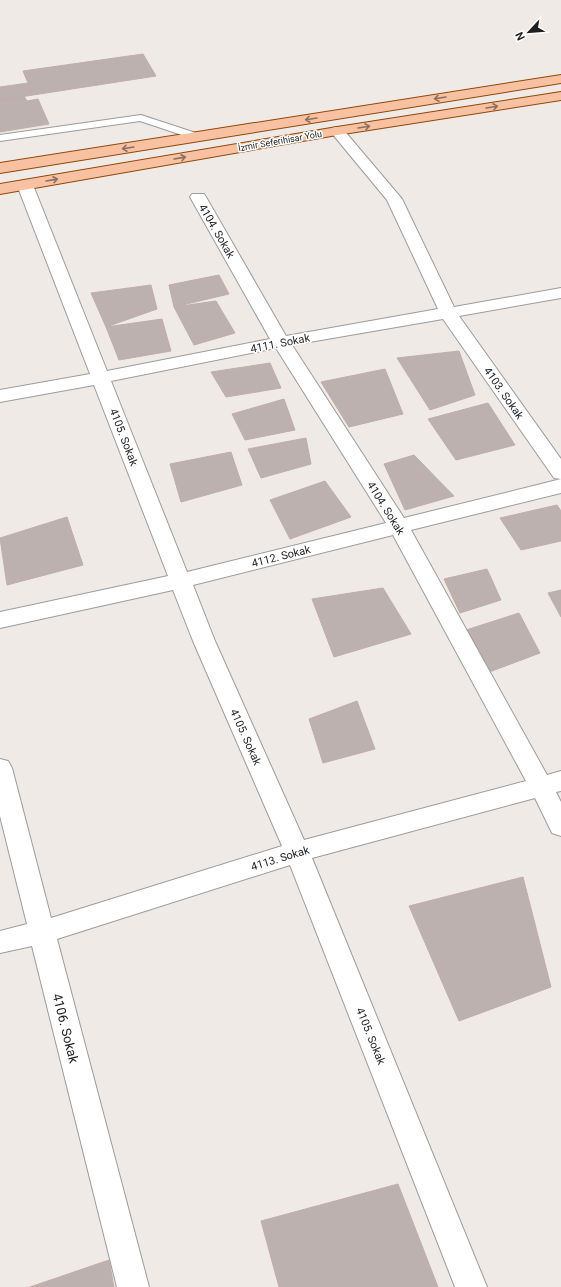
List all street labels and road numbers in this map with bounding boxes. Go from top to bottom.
street label: İzmir Seferihisar Yolu [237,129,323,153]
street label: 4104. Sokak [196,202,237,261]
street label: 4111. Sokak [249,331,311,356]
street label: 4103. Sokak [481,365,526,422]
street label: 4105. Sokak [107,407,141,468]
street label: 4104. Sokak [364,479,407,538]
street label: 4112. Sokak [250,543,312,570]
street label: 4105. Sokak [227,707,264,768]
street label: 4113. Sokak [249,843,311,874]
street label: 4106. Sokak [50,992,82,1065]
street label: 4105. Sokak [353,1006,388,1067]

